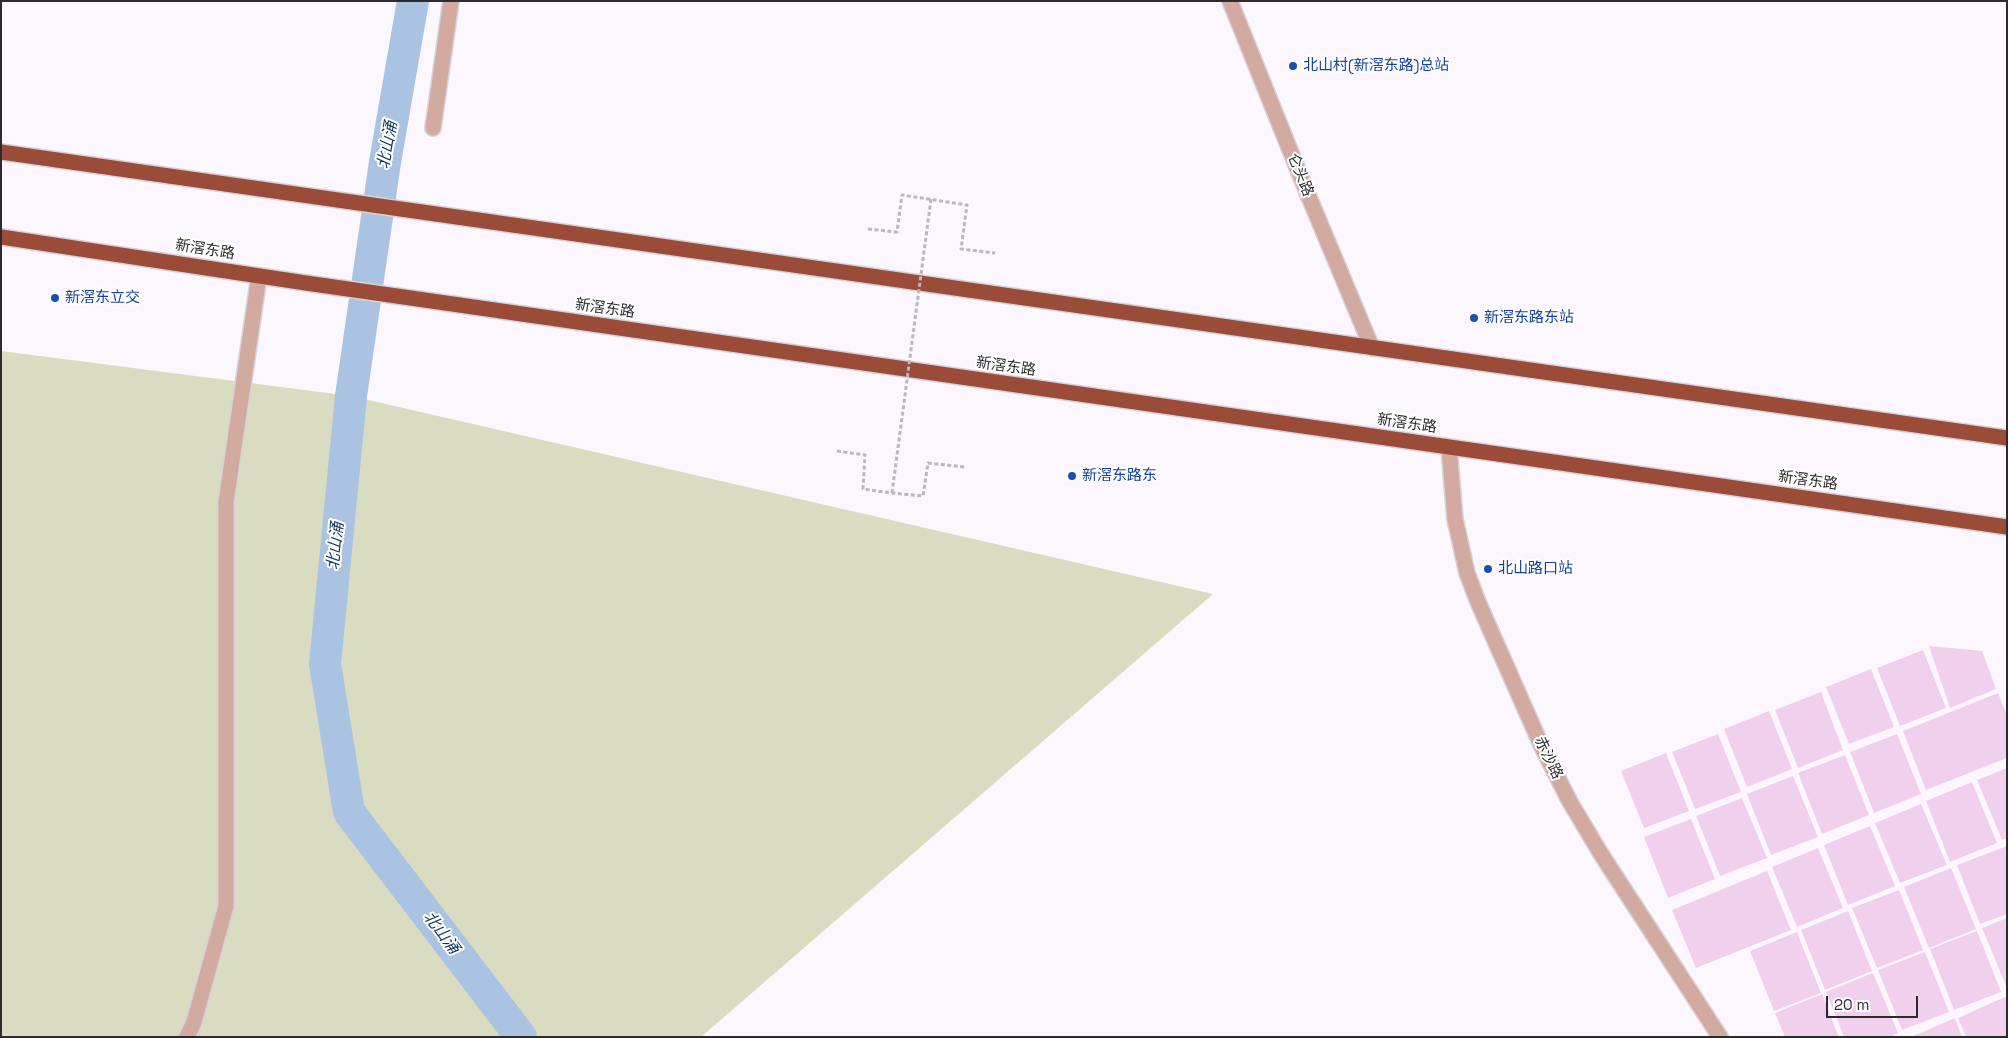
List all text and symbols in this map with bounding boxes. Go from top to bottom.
place label: 北山村(新滘东路)总站 [1303,57,1449,75]
marker: 北山村(新滘东路)总站 [1287,60,1299,72]
water label: 北山涌 [374,120,402,170]
street label: 仑头路 [1283,151,1317,199]
street label: 新滘东路 [174,236,236,264]
place label: 新滘东立交 [65,289,140,307]
marker: 新滘东立交 [49,292,61,304]
street label: 新滘东路 [574,296,636,322]
place label: 新滘东路东站 [1484,309,1574,327]
marker: 新滘东路东站 [1468,312,1480,324]
street label: 新滘东路 [975,354,1037,380]
street label: 新滘东路 [1376,411,1438,437]
place label: 新滘东路东 [1082,467,1157,485]
street label: 新滘东路 [1777,468,1839,494]
marker: 新滘东路东 [1066,470,1078,482]
water label: 北山涌 [324,521,348,571]
place label: 北山路口站 [1498,560,1573,578]
marker: 北山路口站 [1482,563,1494,575]
street label: 赤沙路 [1530,734,1566,782]
water label: 北山涌 [419,908,463,958]
scale bar [1828,986,1920,1018]
text: 20 m [1834,995,1869,1014]

